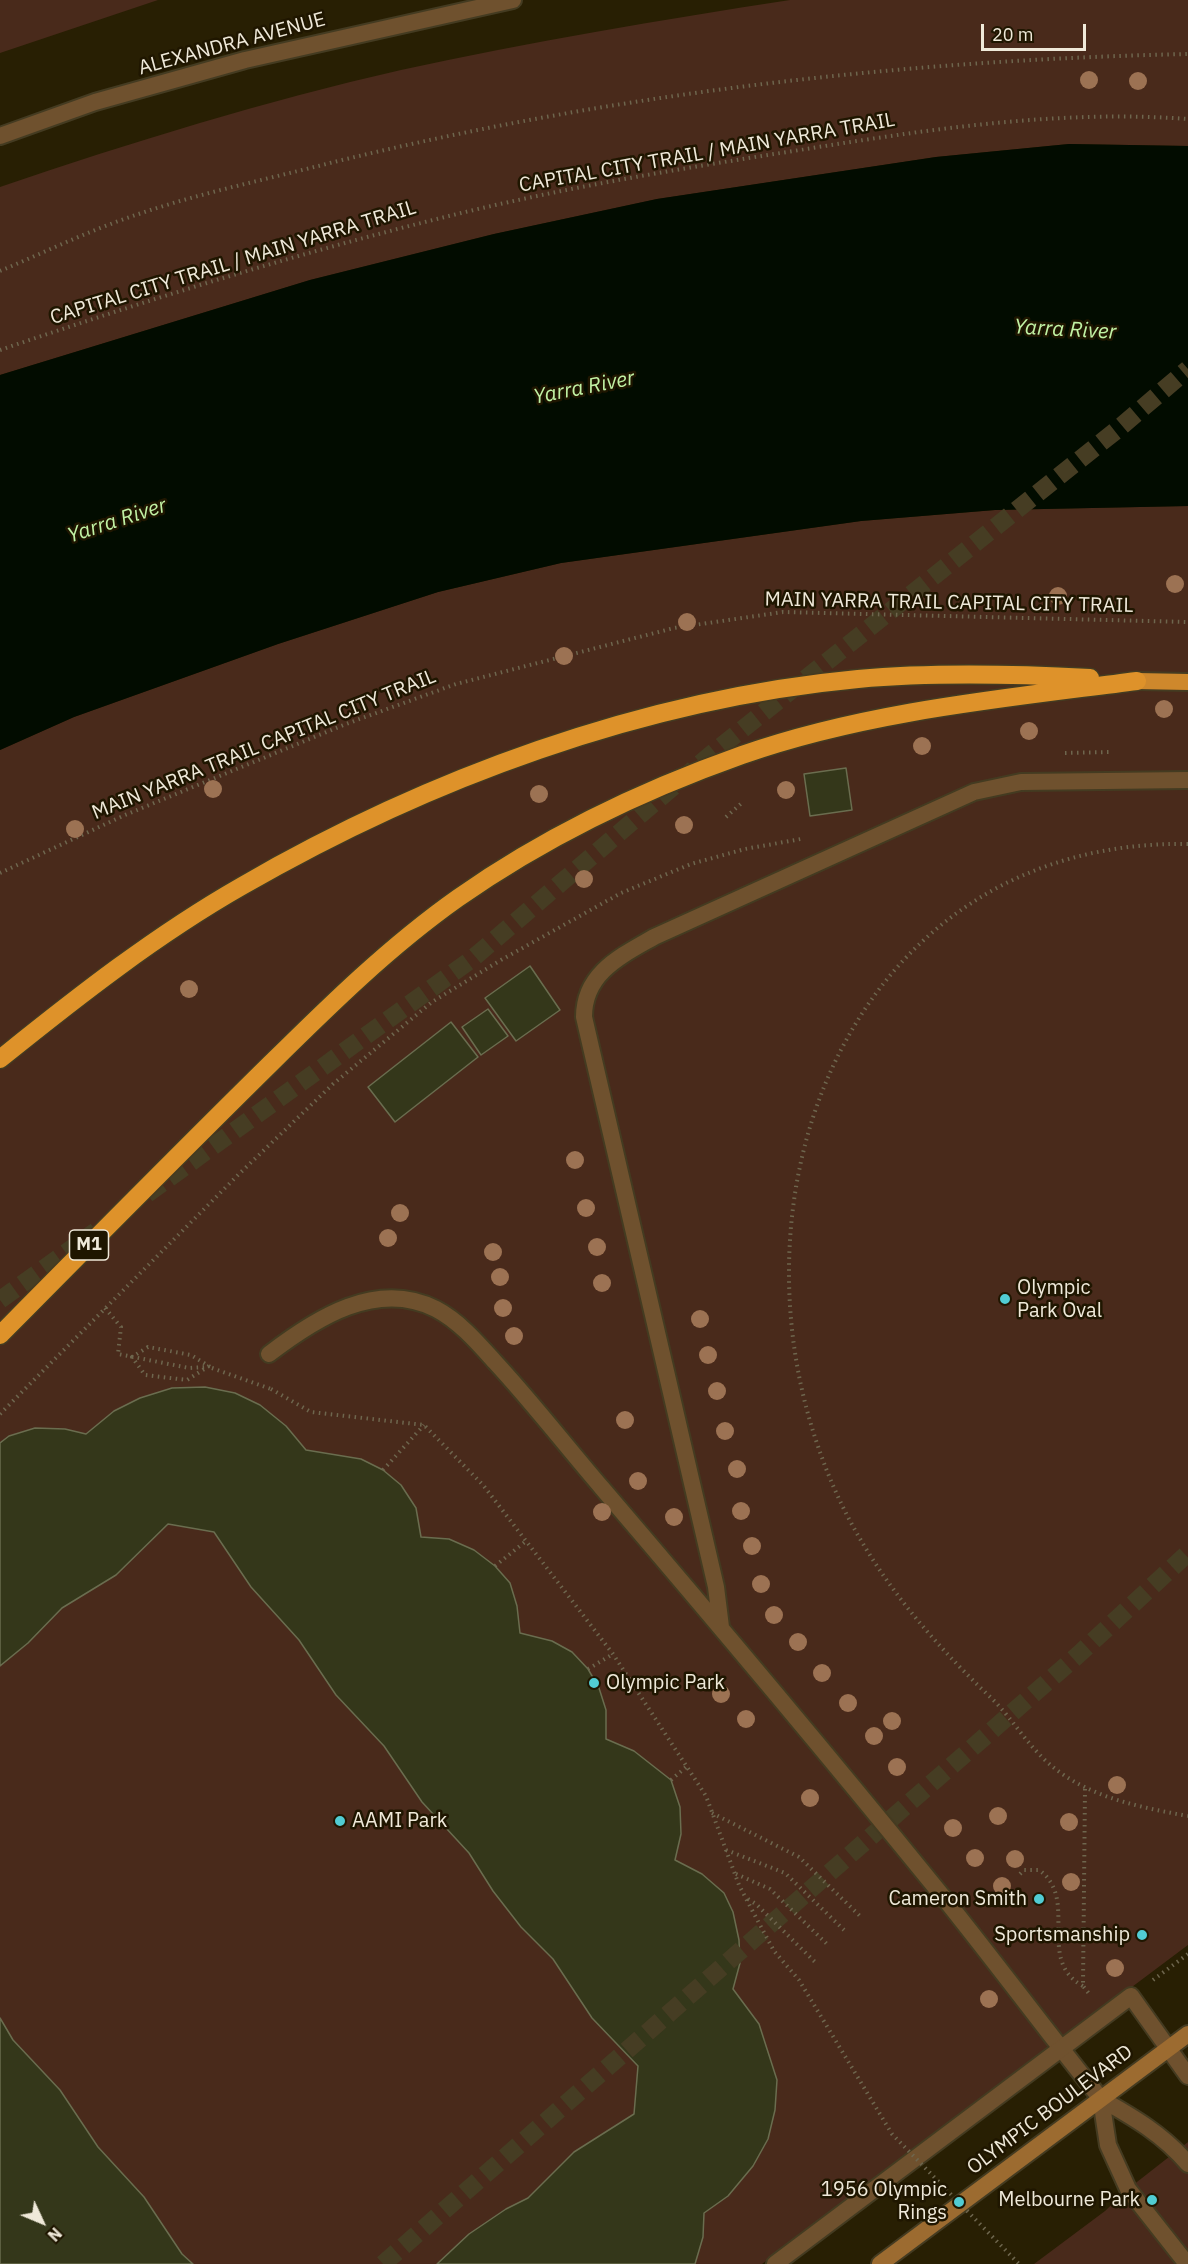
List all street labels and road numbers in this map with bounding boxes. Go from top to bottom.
street label: ALEXANDRA AVENUE [136,7,328,81]
street label: CAPITAL CITY TRAIL / MAIN YARRA TRAIL [517,108,897,198]
street label: CAPITAL CITY TRAIL / MAIN YARRA TRAIL [47,196,419,330]
street label: MAIN YARRA TRAIL CAPITAL CITY TRAIL [764,588,1134,618]
street label: MAIN YARRA TRAIL CAPITAL CITY TRAIL [89,665,439,825]
road number: M1 [70,1230,109,1260]
street label: OLYMPIC BOULEVARD [963,2040,1137,2180]

